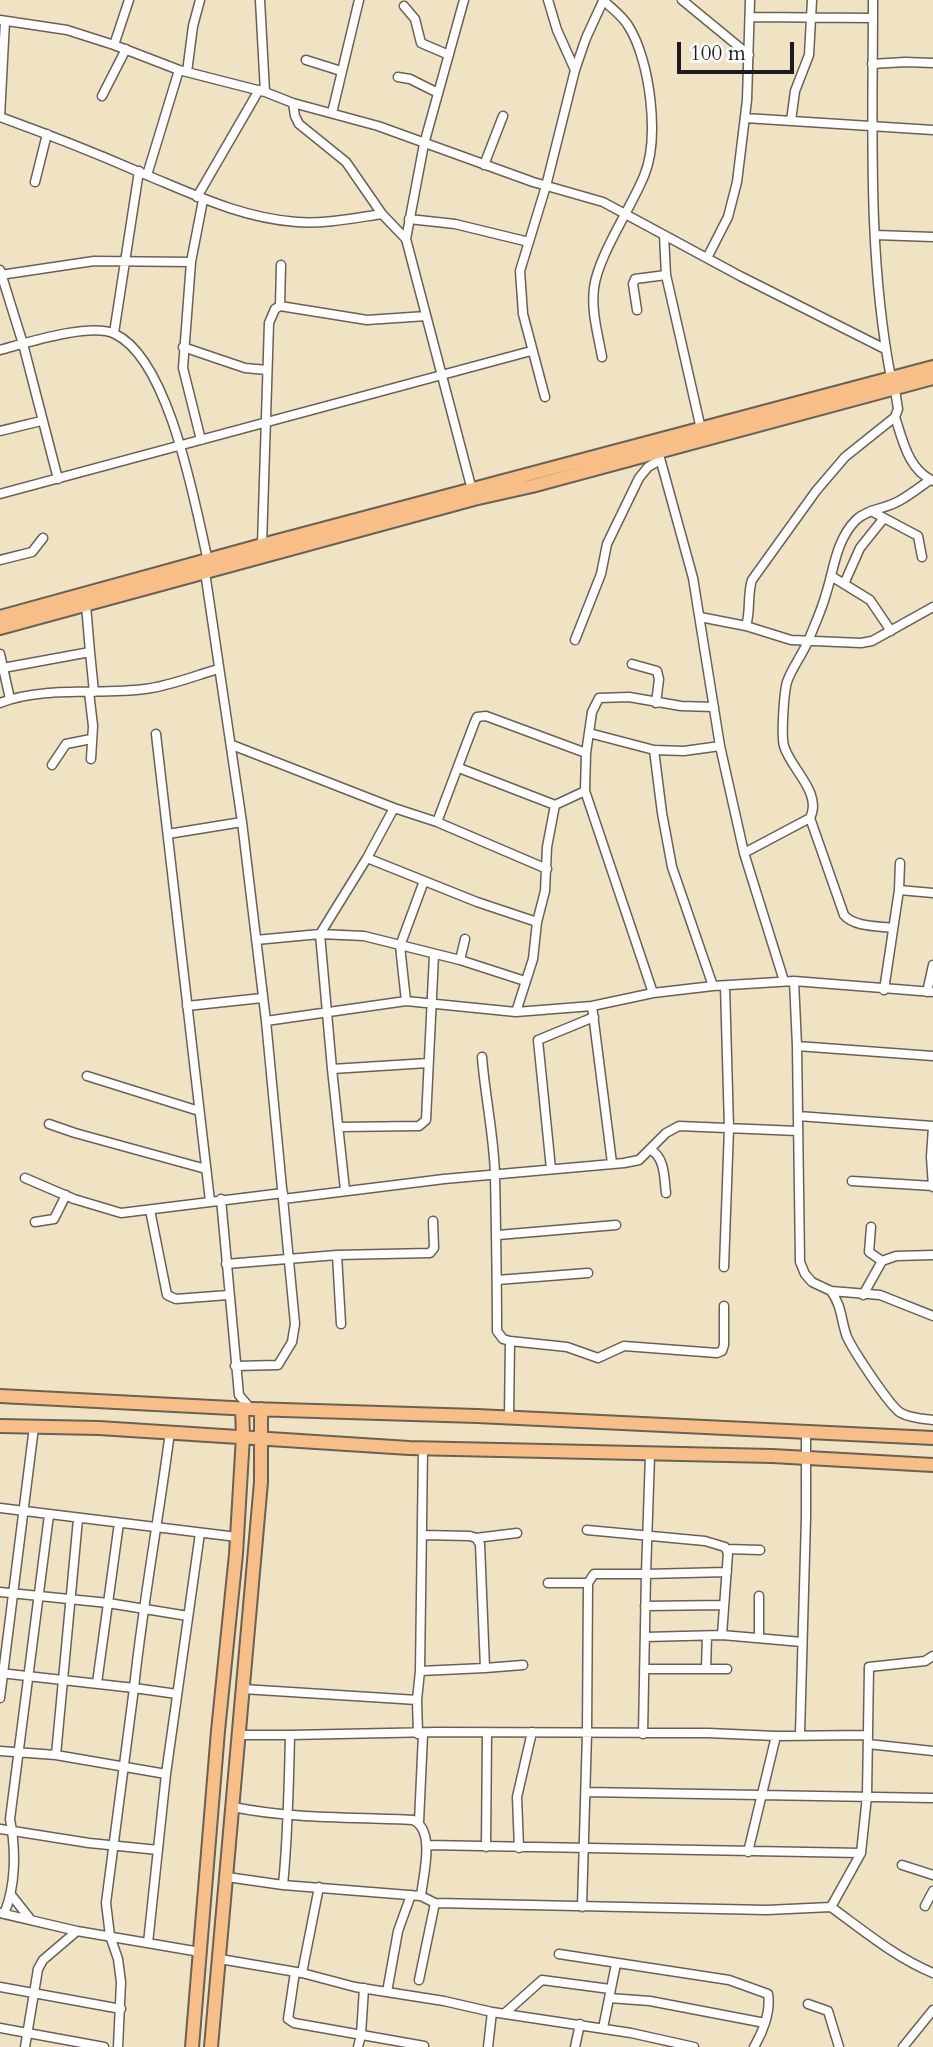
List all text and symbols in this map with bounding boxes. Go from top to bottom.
scale bar [681,28,798,72]
text: 100 m [690,39,746,68]

